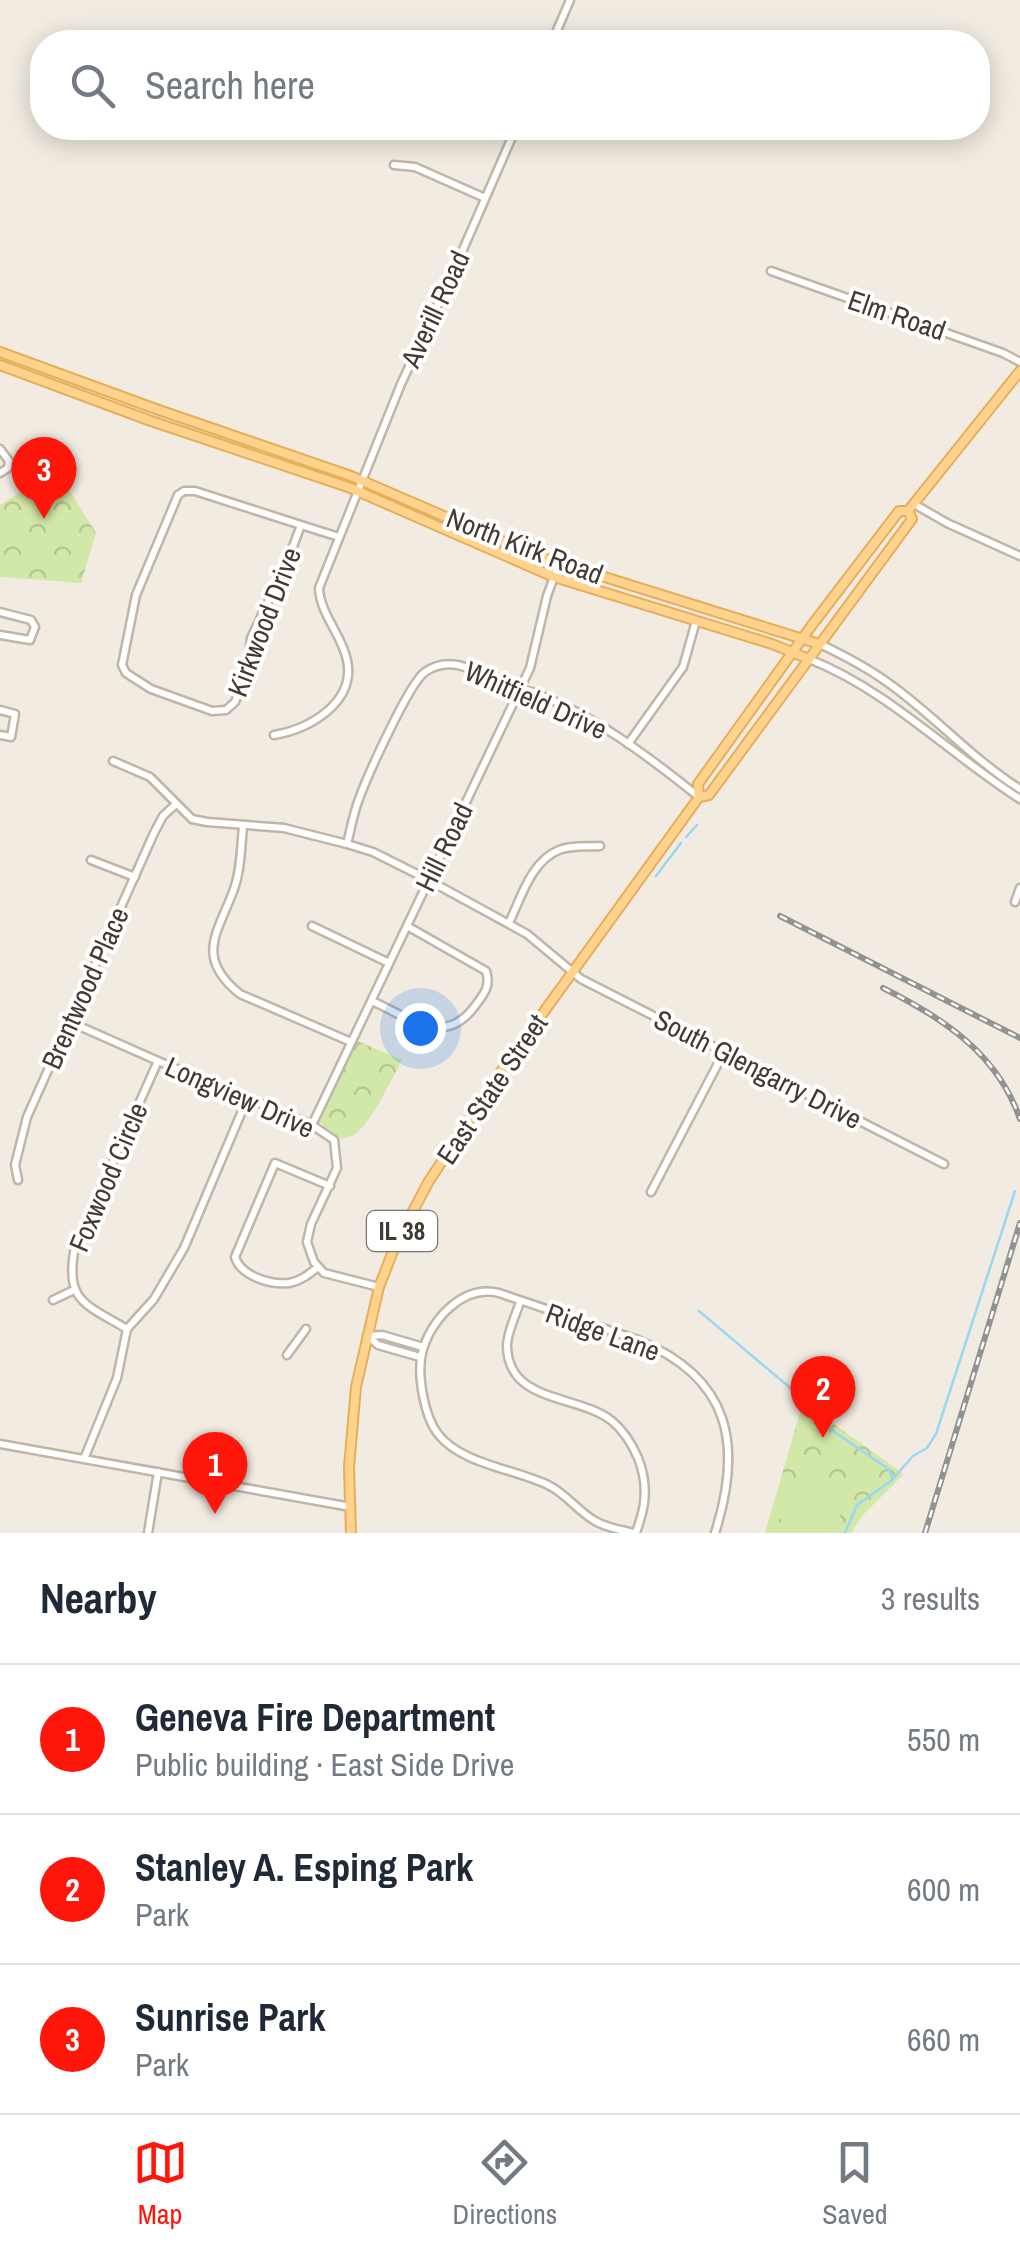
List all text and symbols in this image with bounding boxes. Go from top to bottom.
search box [30,30,990,140]
icon: search [65,58,120,113]
text: Search here [145,60,315,111]
street label: Averill Road [391,244,479,374]
street label: Elm Road [843,281,951,349]
pin: 3 [12,436,76,519]
street label: North Kirk Road [441,499,609,593]
street label: Kirkwood Drive [218,542,310,702]
street label: Whitfield Drive [459,652,613,748]
street label: Hill Road [406,796,482,898]
street label: Brentwood Place [32,901,138,1075]
street label: South Glengarry Drive [648,1000,868,1138]
your location [395,1003,446,1054]
street label: East State Street [428,1006,556,1172]
street label: Longview Drive [159,1047,321,1147]
street label: Foxwood Circle [60,1097,156,1257]
road number: IL 38 [367,1211,437,1251]
street label: Ridge Lane [541,1294,665,1370]
pin: 2 [790,1356,856,1438]
pin: 1 [182,1432,248,1514]
text: Nearby [40,1570,157,1626]
text: 3 results [881,1577,980,1620]
text: Geneva Fire Department [135,1692,495,1743]
text: 1 [65,1718,80,1761]
text: 550 m [907,1718,980,1761]
text: Public building · East Side Drive [135,1743,514,1786]
text: Stanley A. Esping Park [135,1842,473,1893]
text: 2 [65,1868,80,1911]
text: 600 m [907,1868,980,1911]
text: Park [135,1893,189,1936]
text: Sunrise Park [135,1992,326,2043]
text: 3 [65,2018,80,2061]
text: 660 m [907,2018,980,2061]
text: Park [135,2043,189,2086]
tab: Map [133,2135,188,2233]
tab: Directions [453,2135,557,2233]
tab: Saved [822,2135,887,2233]

